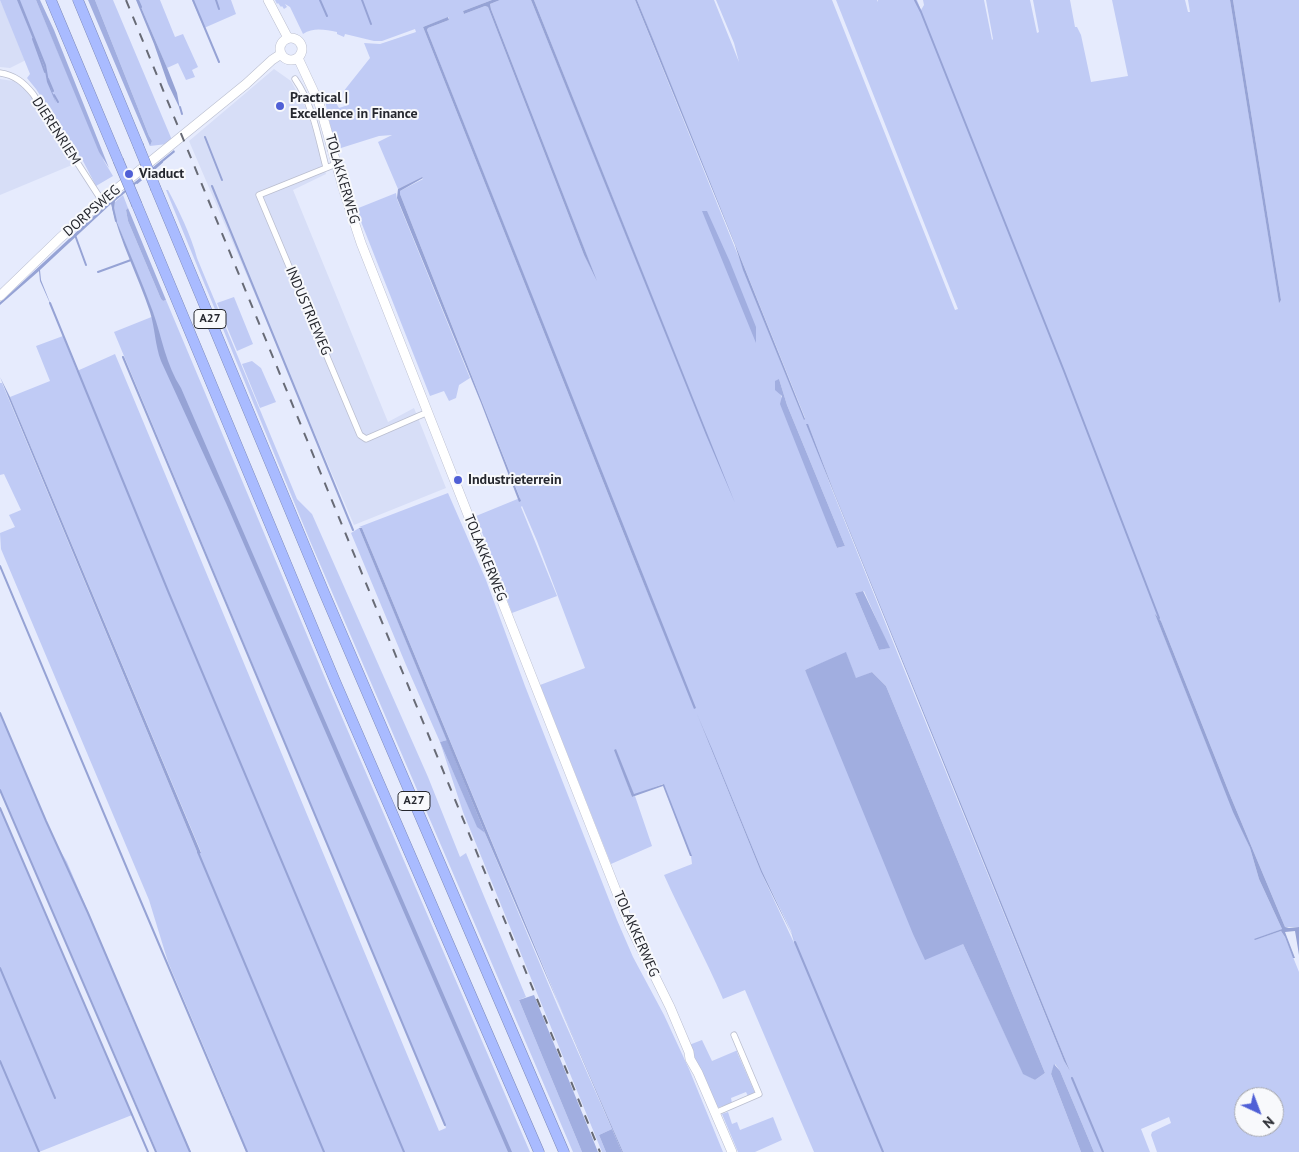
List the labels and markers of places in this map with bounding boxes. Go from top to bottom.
place label: Practical | Excellence in Finance [290,90,418,122]
marker: Practical | Excellence in Finance [274,100,286,112]
place label: Viaduct [139,166,184,182]
marker: Viaduct [123,168,135,180]
place label: Industrieterrein [468,472,562,488]
marker: Industrieterrein [452,474,464,486]

